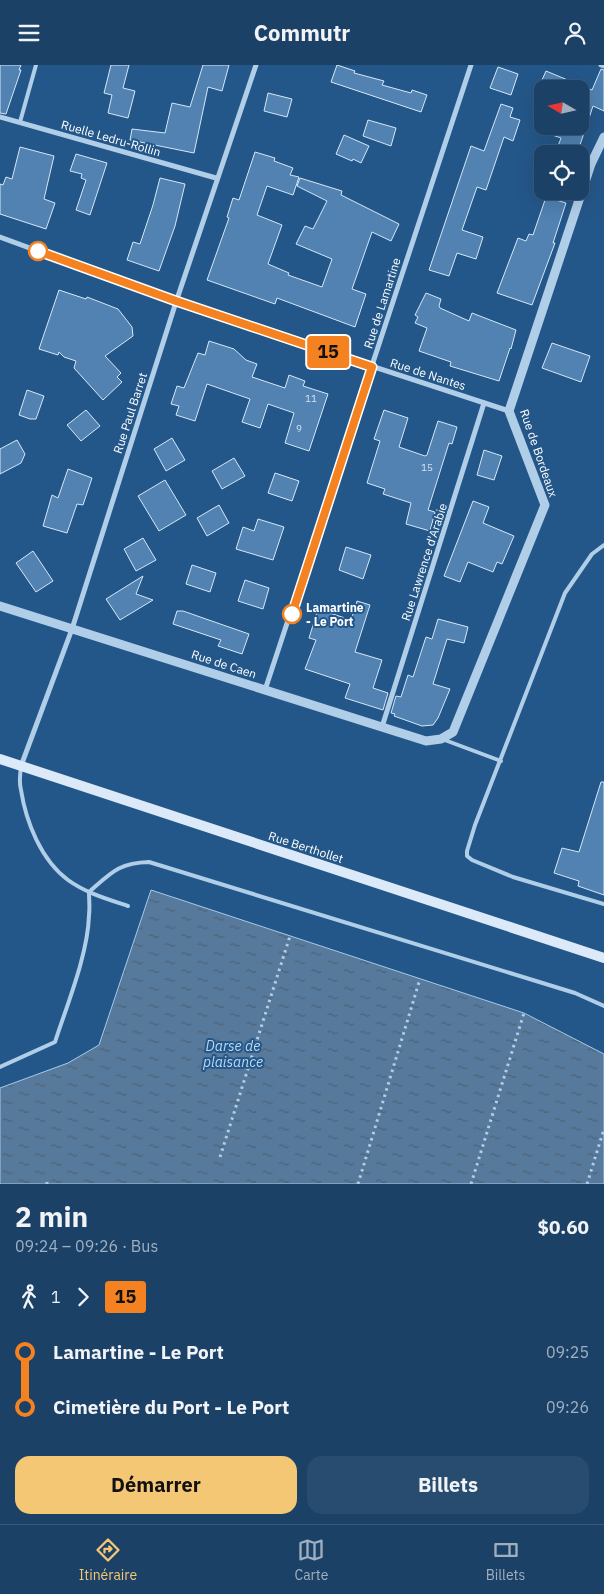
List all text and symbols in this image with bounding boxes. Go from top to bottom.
text: Commutr [254,18,350,47]
icon: menu [15,19,43,47]
icon: person [561,19,589,47]
north arrow [534,80,589,135]
map controls [534,80,589,200]
street label: Ruelle Ledru-Rollin [59,117,163,159]
button: locate [534,145,589,200]
unlabelled marker [28,241,48,261]
street label: Rue de Lamartine [360,255,404,350]
line badge: 15 [306,336,350,368]
text: 15 [317,340,339,363]
street label: Rue de Nantes [388,355,468,393]
street label: Rue Paul Barret [110,371,150,455]
house number: 11 [305,392,317,405]
street label: Rue de Bordeaux [517,407,561,499]
house number: 9 [296,422,302,435]
house number: 15 [421,461,433,474]
street label: Rue Lawrence d'Arabie [398,501,450,623]
place label: Lamartine - Le Port [306,600,364,629]
marker: Lamartine - Le Port [282,604,302,624]
street label: Rue de Caen [190,646,258,682]
street label: Rue Berthollet [267,828,345,866]
water label: Darse de plaisance [202,1037,263,1071]
text: 2 min [15,1198,88,1235]
text: $0.60 [537,1215,589,1239]
text: 09:24 – 09:26 · Bus [15,1236,158,1256]
icon: walk [15,1283,43,1311]
icon: forward [69,1283,97,1311]
text: 15 [115,1285,136,1308]
text: 1 [51,1287,61,1307]
text: Lamartine - Le Port [53,1340,224,1364]
text: 09:25 [546,1342,589,1362]
text: Cimetière du Port - Le Port [53,1395,289,1419]
text: 09:26 [546,1397,589,1417]
button: Démarrer [15,1456,297,1514]
button: Billets [307,1456,589,1514]
tab: Itinéraire [79,1536,137,1584]
tab: Carte [294,1536,328,1584]
tab: Billets [486,1536,525,1584]

